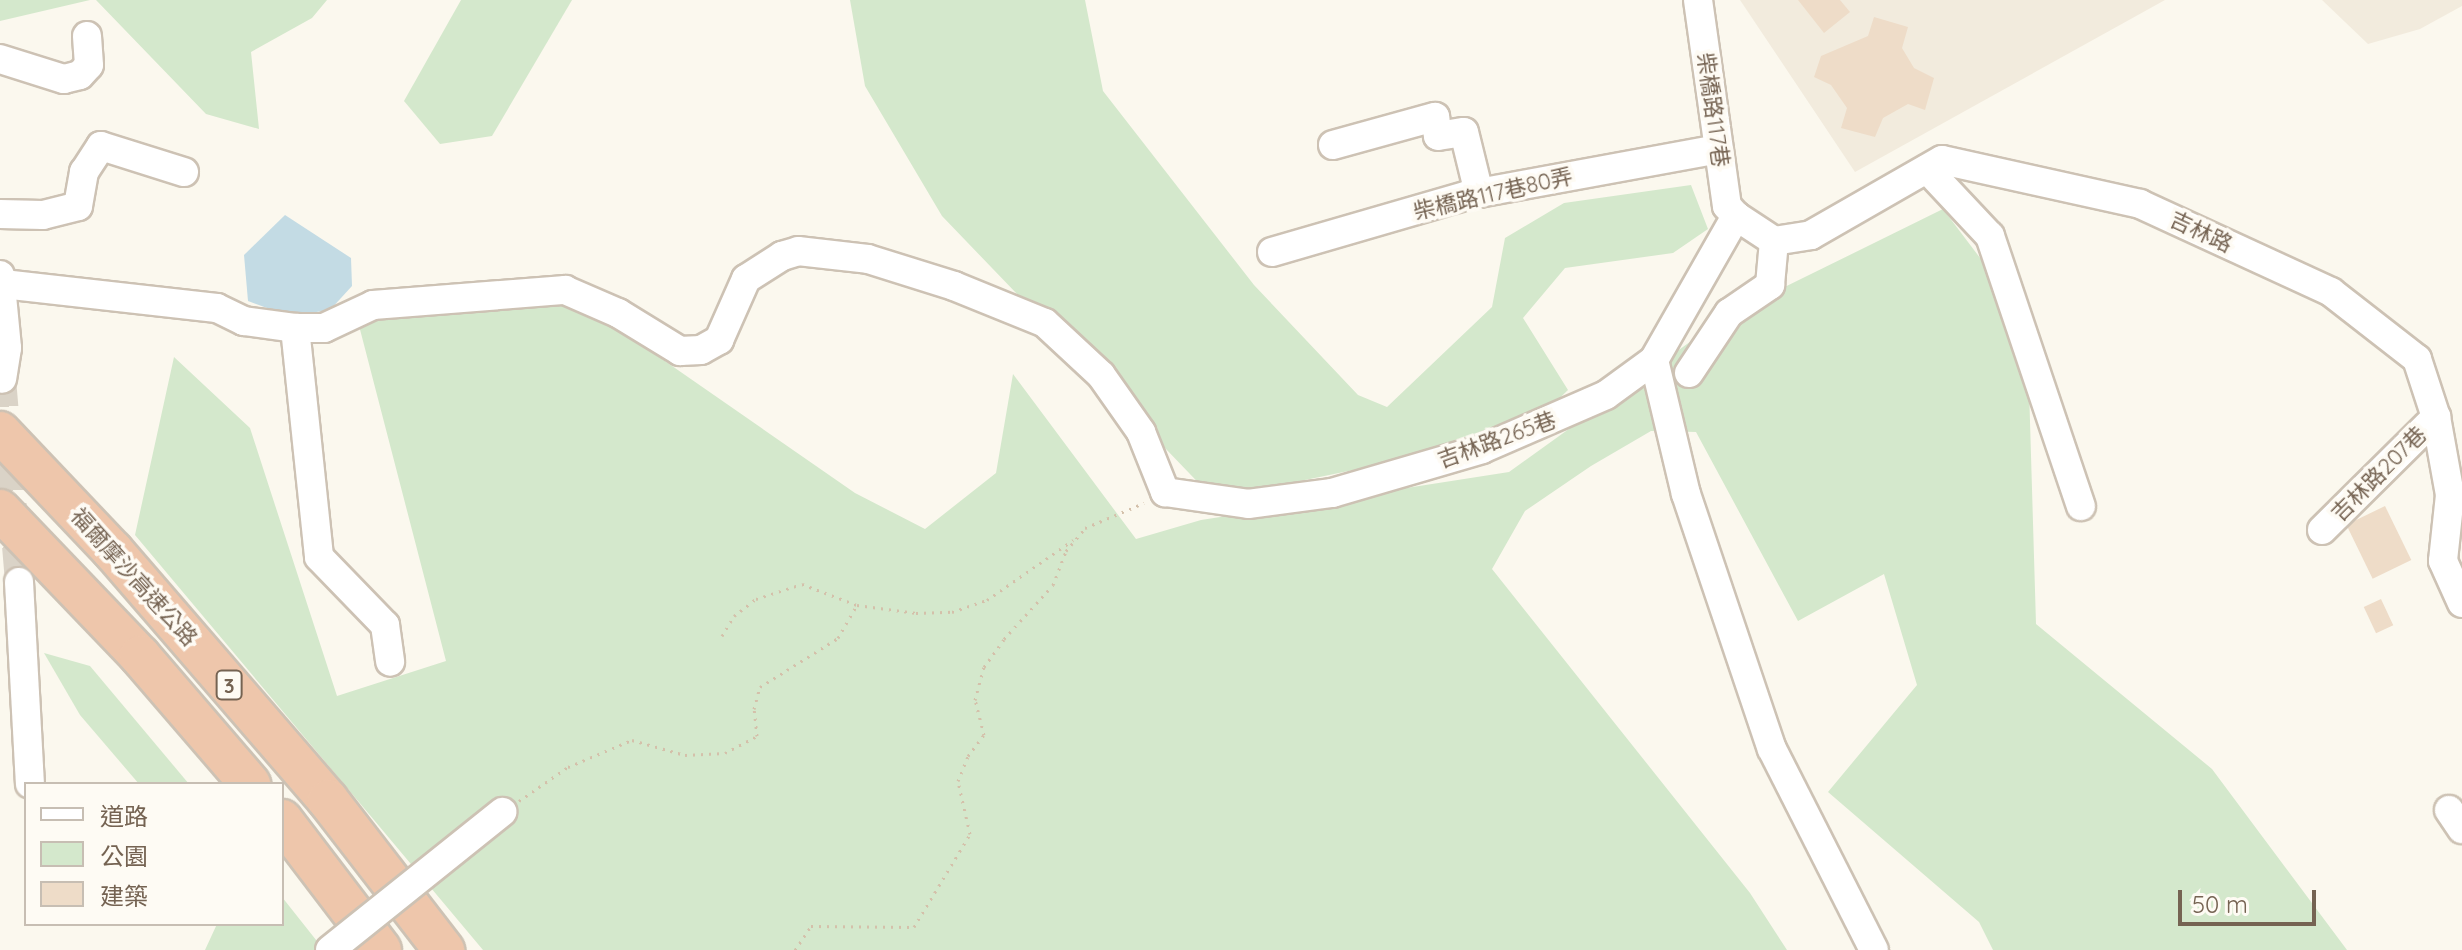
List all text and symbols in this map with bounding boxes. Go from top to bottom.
street label: 柴橋路117巷 [1692,51,1734,169]
street label: 柴橋路117巷80弄 [1411,163,1575,225]
street label: 吉林路 [2166,206,2236,258]
street label: 吉林路265巷 [1434,406,1560,474]
street label: 吉林路207巷 [2326,421,2432,527]
street label: 福爾摩沙高速公路 [65,503,203,651]
road number: 3 [215,669,243,701]
legend [24,782,284,926]
text: 道路 [100,801,148,831]
text: 公園 [100,841,148,871]
scale bar [2182,874,2320,924]
text: 建築 [100,881,148,911]
text: 50 m [2192,889,2248,919]

